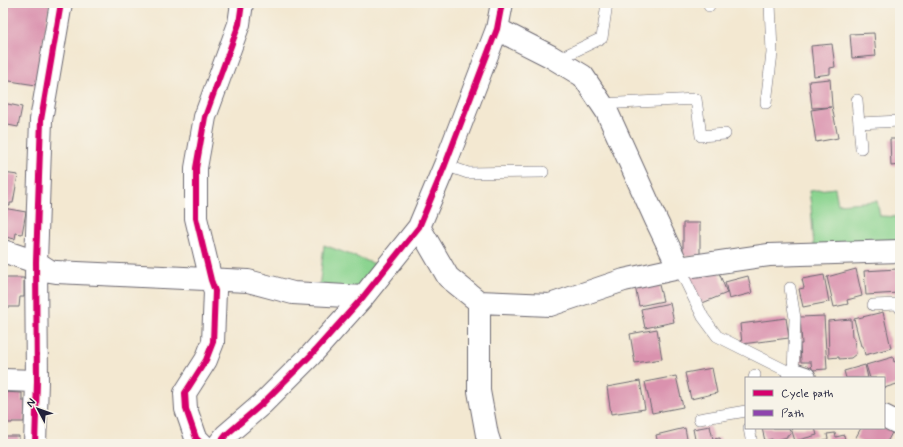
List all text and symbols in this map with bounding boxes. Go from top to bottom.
legend [745,377,885,429]
text: Cycle path [781,386,833,402]
north arrow [18,389,58,429]
text: N [24,396,39,410]
text: Path [781,406,804,422]

